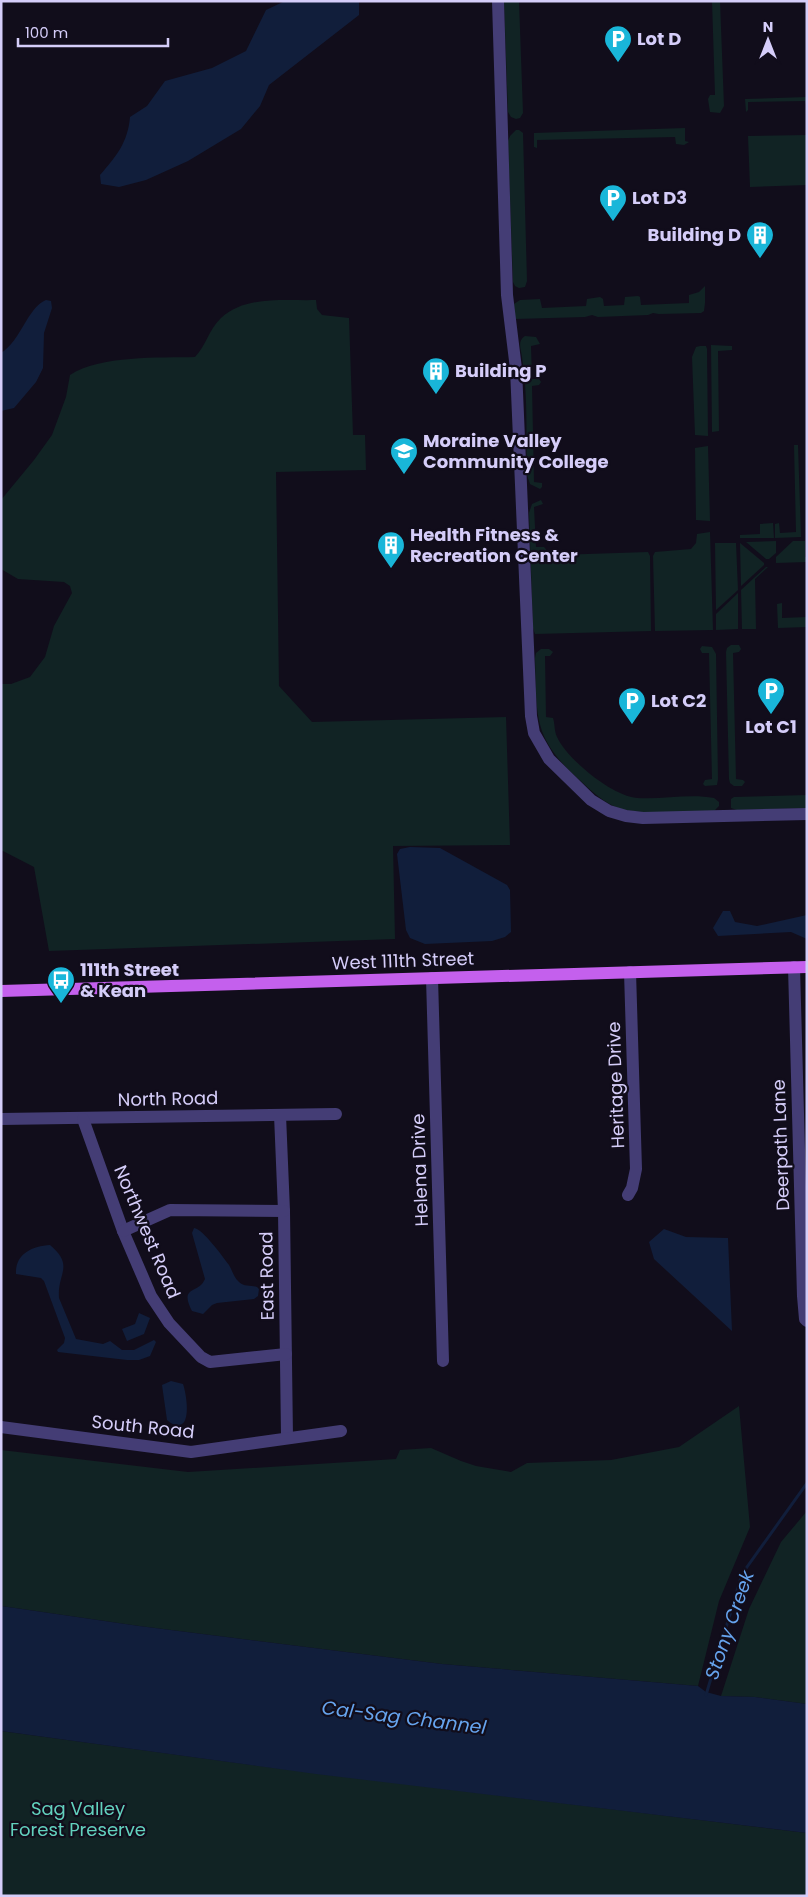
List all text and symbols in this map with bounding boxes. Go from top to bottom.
scale bar [18,15,168,47]
north arrow [743,15,793,65]
text: N [763,17,773,37]
text: 100 m [25,22,68,43]
parking icon: Lot D [603,24,633,63]
place label: Lot D [637,26,681,51]
parking icon: Lot D3 [598,183,628,222]
place label: Lot D3 [632,185,687,210]
building icon: Building D [745,220,775,259]
place label: Building D [648,222,741,247]
building icon: Building P [421,356,451,395]
place label: Building P [455,358,547,383]
place label: Moraine Valley Community College [423,428,609,474]
school or university icon: Moraine Valley Community College [389,436,419,475]
place label: Health Fitness & Recreation Center [410,522,578,568]
building icon: Health Fitness & Recreation Center [376,530,406,569]
parking icon: Lot C1 [756,676,786,715]
parking icon: Lot C2 [617,686,647,725]
place label: Lot C2 [651,688,706,713]
place label: Lot C1 [745,714,797,739]
street label: West 111th Street [331,946,475,975]
place label: 111th Street & Kean [80,957,179,1003]
bus stop icon: 111th Street & Kean [46,965,76,1004]
street label: Heritage Drive [601,1021,630,1149]
street label: Deerpath Lane [766,1079,795,1211]
street label: North Road [117,1085,218,1112]
street label: Helena Drive [405,1113,434,1227]
street label: Northwest Road [108,1161,187,1302]
street label: East Road [253,1231,280,1321]
street label: South Road [90,1409,196,1444]
water label: Stony Creek [698,1566,761,1683]
water label: Cal-Sag Channel [320,1694,488,1741]
park label: Sag Valley Forest Preserve [10,1796,146,1842]

